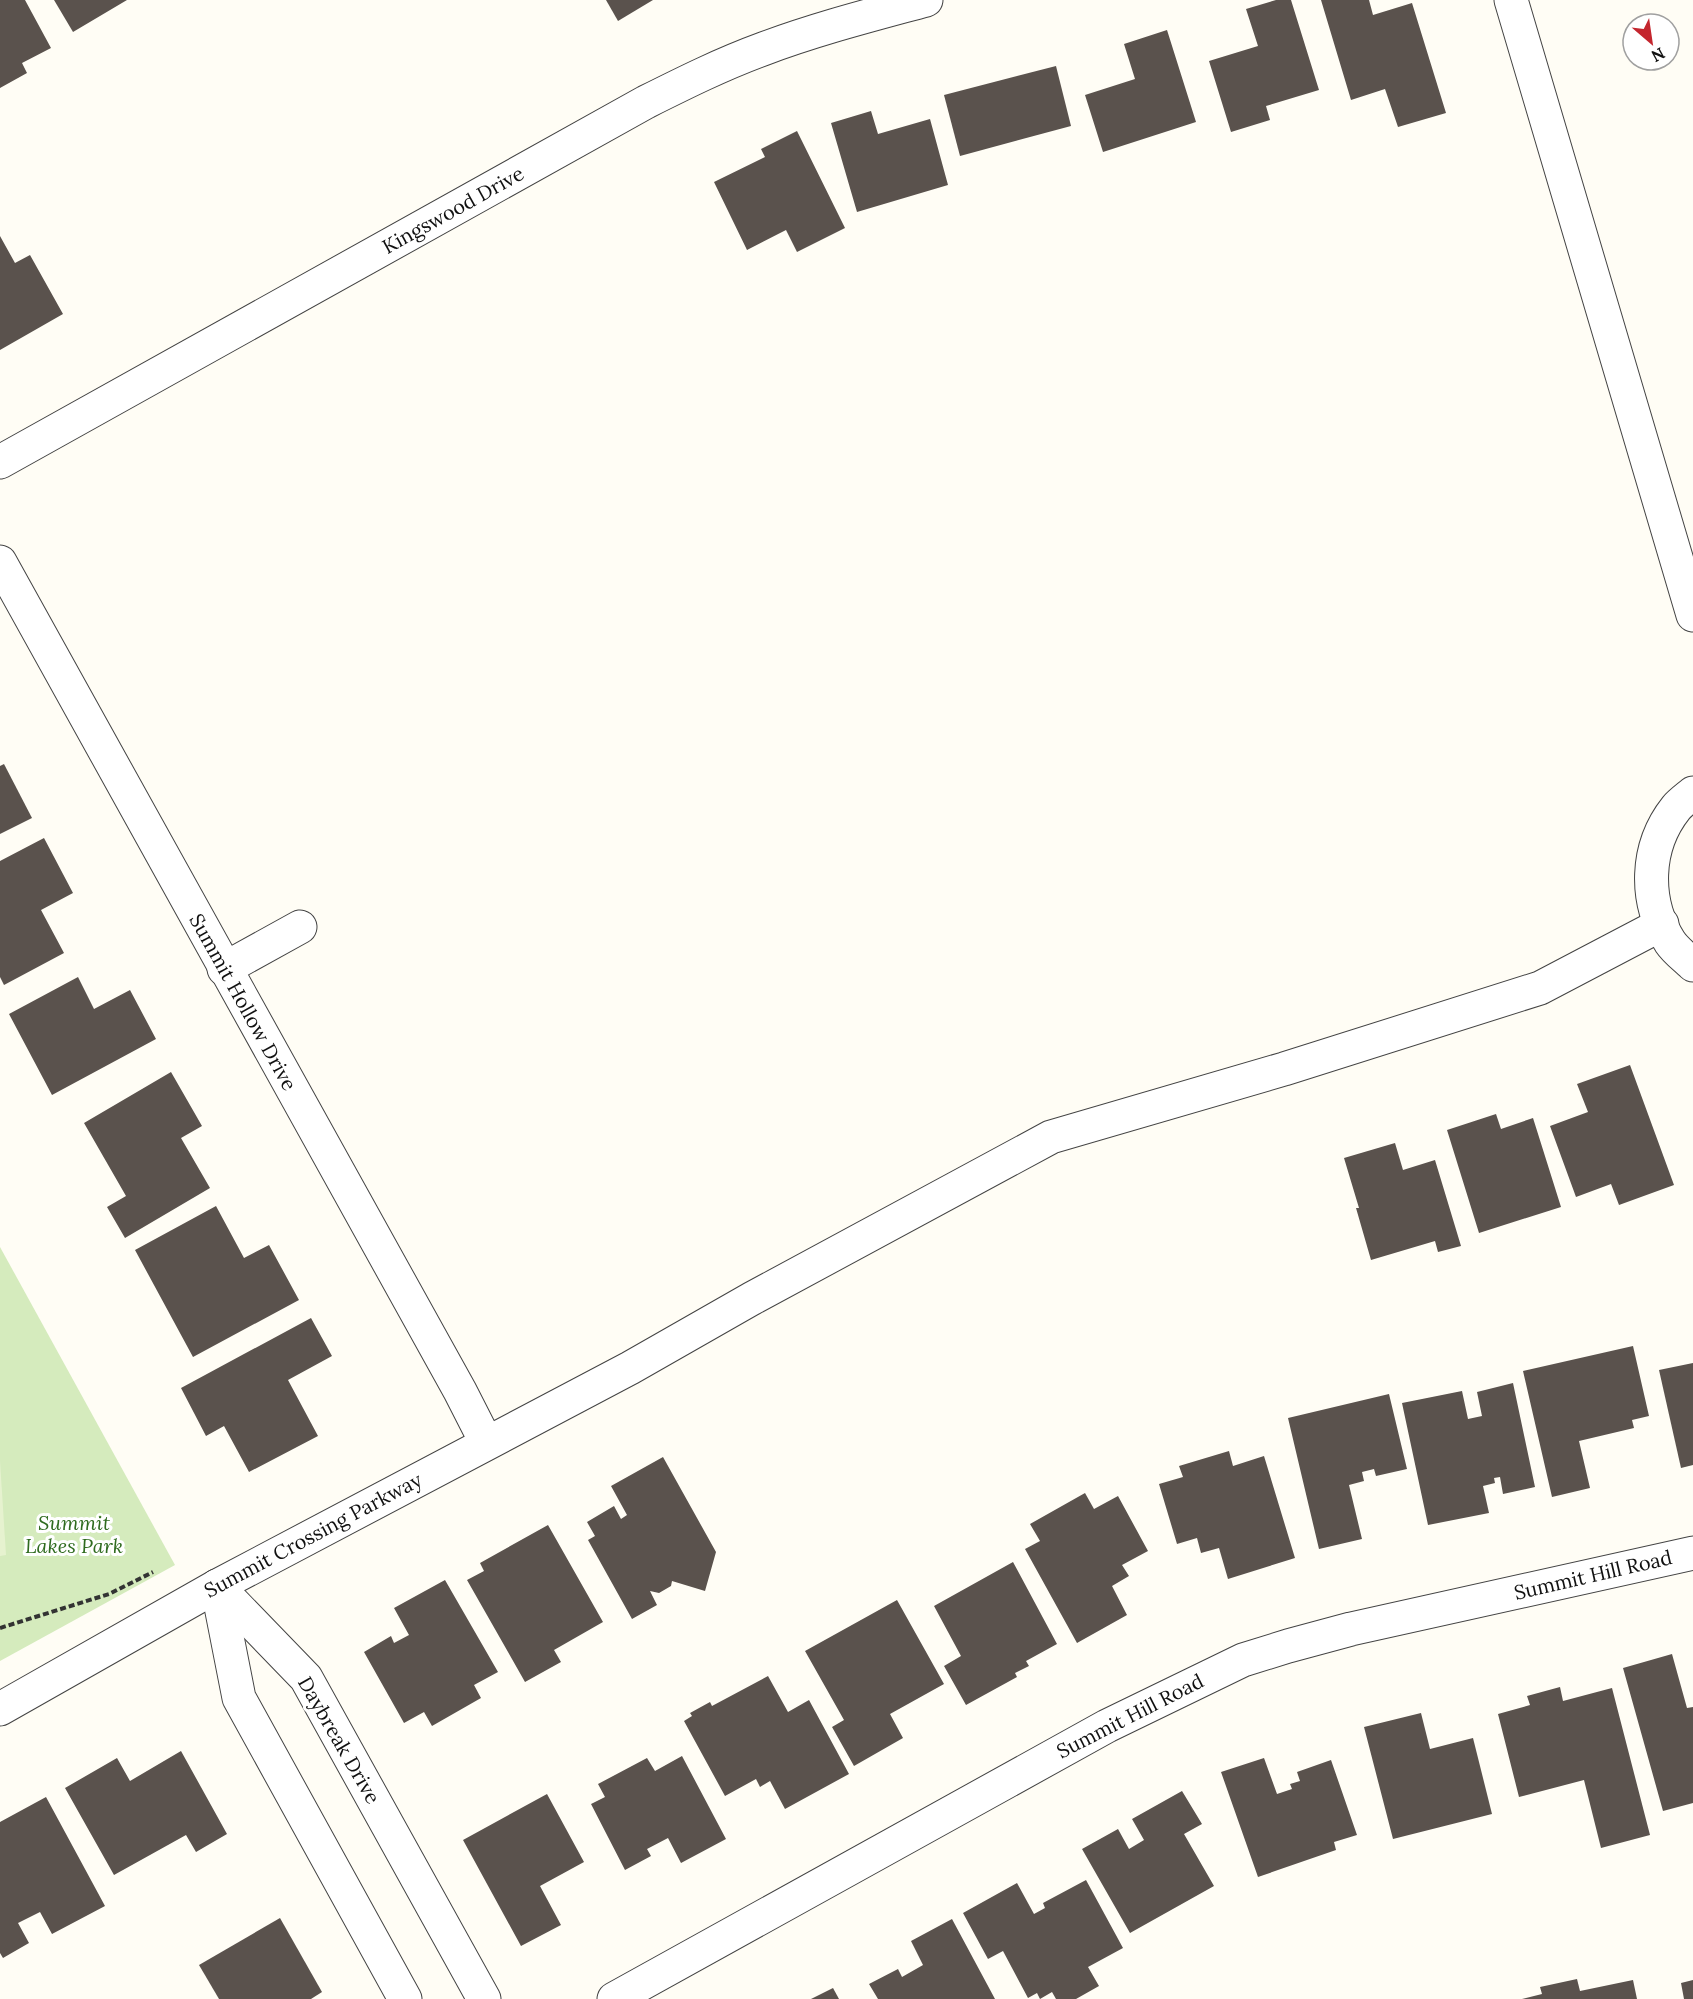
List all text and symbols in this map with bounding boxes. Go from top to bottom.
north arrow [1621,12,1681,72]
text: N [1648,43,1669,67]
street label: Kingswood Drive [378,160,528,259]
street label: Summit Hollow Drive [184,909,303,1095]
street label: Summit Crossing Parkway [200,1466,426,1603]
park label: Summit Lakes Park [25,1510,123,1558]
street label: Summit Hill Road [1511,1544,1674,1605]
street label: Summit Hill Road [1052,1668,1207,1763]
street label: Daybreak Drive [293,1672,386,1808]

